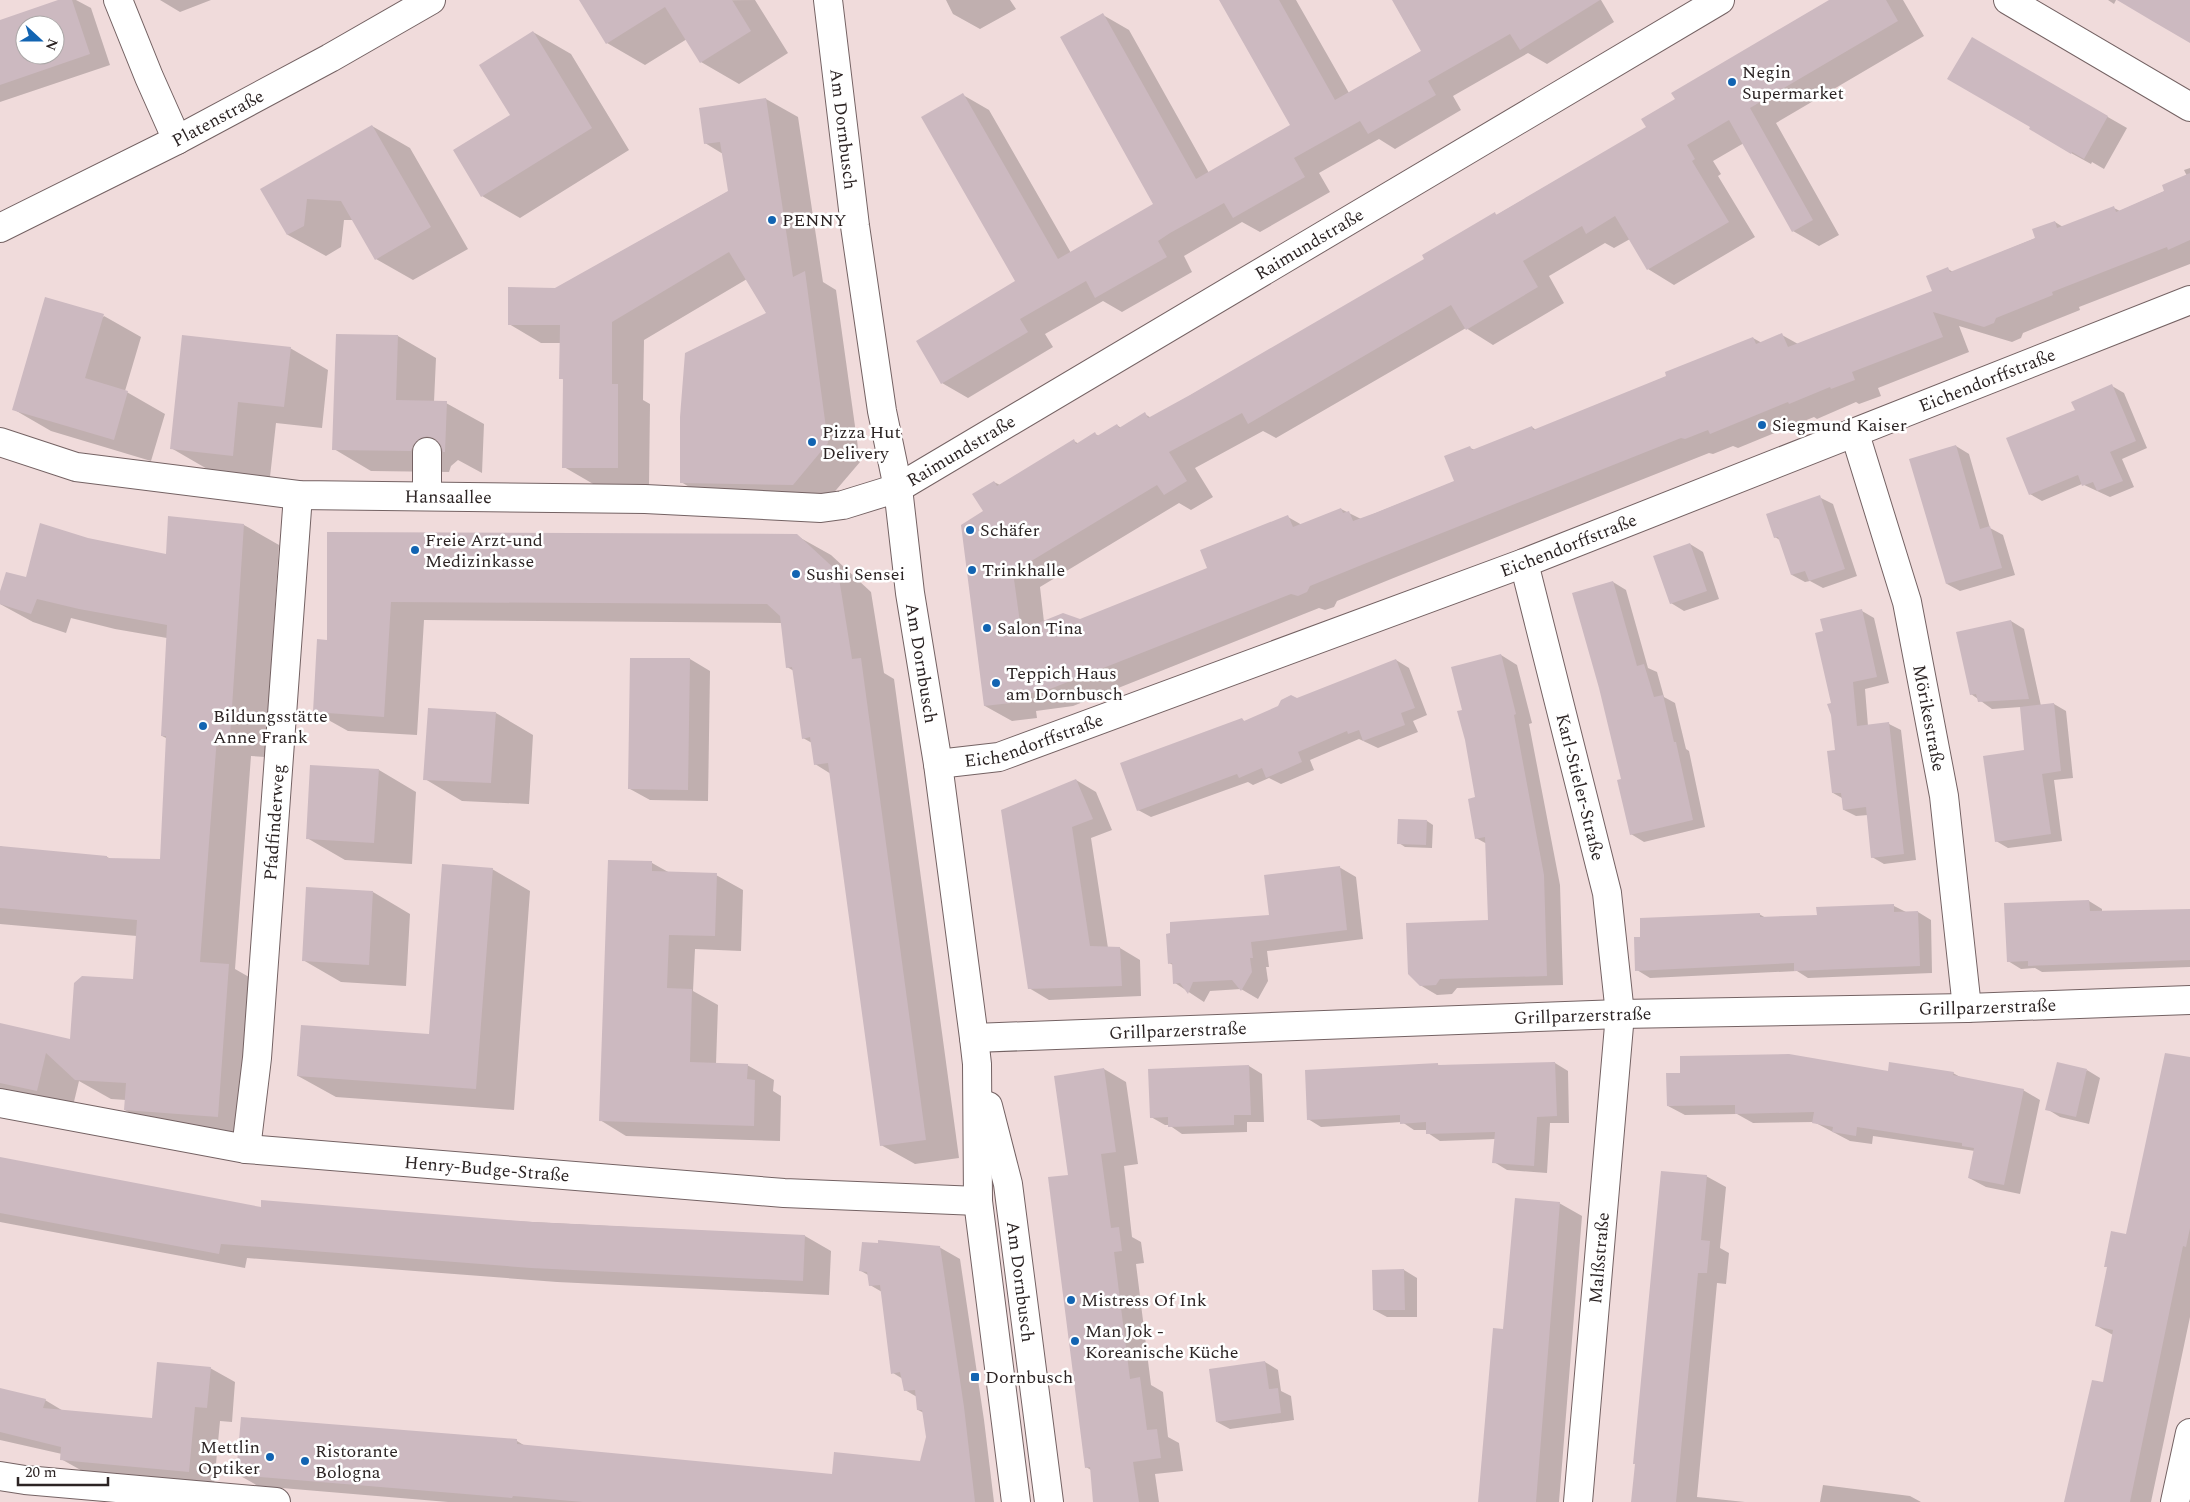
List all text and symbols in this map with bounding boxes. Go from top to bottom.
north arrow [15,15,65,65]
text: N [40,35,64,54]
place label: Negin Supermarket [1742,59,1844,107]
street label: Am Dornbusch [822,67,864,191]
marker: Negin Supermarket [1726,76,1738,88]
street label: Platenstraße [167,83,269,154]
street label: Raimundstraße [1250,201,1369,287]
place label: PENNY [782,207,847,234]
marker: PENNY [766,214,778,226]
street label: Eichendorffstraße [1915,341,2060,420]
street label: Raimundstraße [902,408,1021,494]
place label: Siegmund Kaiser [1772,412,1907,439]
place label: Pizza Hut Delivery [822,419,901,467]
marker: Siegmund Kaiser [1756,419,1768,431]
marker: Pizza Hut Delivery [806,436,818,448]
street label: Hansaallee [404,483,492,511]
street label: Eichendorffstraße [1496,507,1641,585]
place label: Schäfer [980,517,1040,544]
marker: Schäfer [964,524,976,536]
place label: Freie Arzt-und Medizinkasse [425,527,543,575]
marker: Freie Arzt-und Medizinkasse [409,544,421,556]
place label: Trinkhalle [982,557,1065,584]
place label: Sushi Sensei [806,561,905,588]
marker: Trinkhalle [966,564,978,576]
marker: Sushi Sensei [790,568,802,580]
street label: Am Dornbusch [898,601,944,725]
place label: Salon Tina [997,615,1083,642]
marker: Salon Tina [981,622,993,634]
place label: Teppich Haus am Dornbusch [1006,660,1123,708]
street label: Mörikestraße [1905,663,1952,774]
marker: Teppich Haus am Dornbusch [990,677,1002,689]
place label: Bildungsstätte Anne Frank [213,703,328,751]
street label: Eichendorffstraße [963,707,1107,775]
street label: Karl-Stieler-Straße [1548,711,1611,864]
marker: Bildungsstätte Anne Frank [197,720,209,732]
street label: Pfadfinderweg [257,763,292,881]
street label: Grillparzerstraße [1918,992,2057,1023]
street label: Grillparzerstraße [1513,1000,1652,1032]
street label: Grillparzerstraße [1109,1015,1247,1047]
street label: Henry-Budge-Straße [403,1149,571,1189]
street label: Malßstraße [1582,1211,1617,1305]
street label: Am Dornbusch [999,1220,1041,1344]
place label: Mistress Of Ink [1081,1287,1207,1314]
marker: Mistress Of Ink [1065,1294,1077,1306]
place label: Man Jok - Koreanische Küche [1085,1318,1238,1366]
marker: Man Jok - Koreanische Küche [1069,1335,1081,1347]
place label: Dornbusch [985,1364,1073,1391]
marker: Dornbusch [969,1371,981,1383]
place label: Mettlin Optiker [198,1434,260,1482]
place label: Ristorante Bologna [315,1438,398,1486]
marker: Mettlin Optiker [264,1451,276,1463]
scale bar [18,1454,108,1486]
marker: Ristorante Bologna [299,1455,311,1467]
text: 20 m [25,1461,57,1484]

